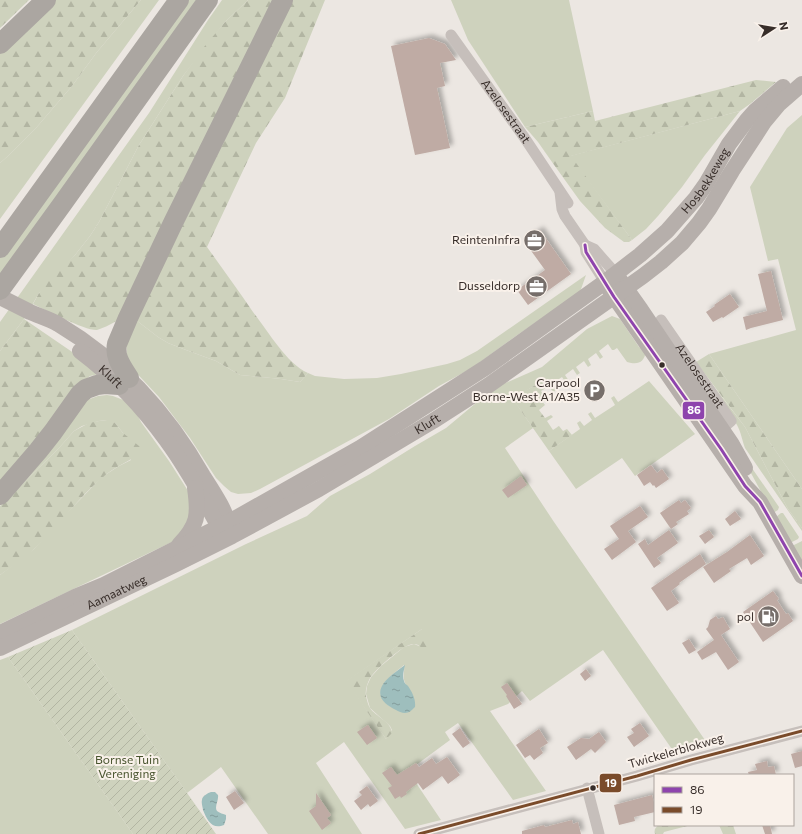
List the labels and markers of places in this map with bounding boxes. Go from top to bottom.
office icon: ReintenInfra [522,227,548,253]
place label: ReintenInfra [452,232,520,246]
office icon: Dusseldorp [523,273,549,299]
place label: Dusseldorp [458,278,520,292]
unlabelled marker [657,360,667,370]
place label: Carpool Borne-West A1/A35 [473,375,580,403]
parking icon: Carpool Borne-West A1/A35 [582,377,608,403]
fuel station icon: pol [756,604,782,630]
place label: pol [737,609,754,623]
unlabelled marker [588,783,598,793]

